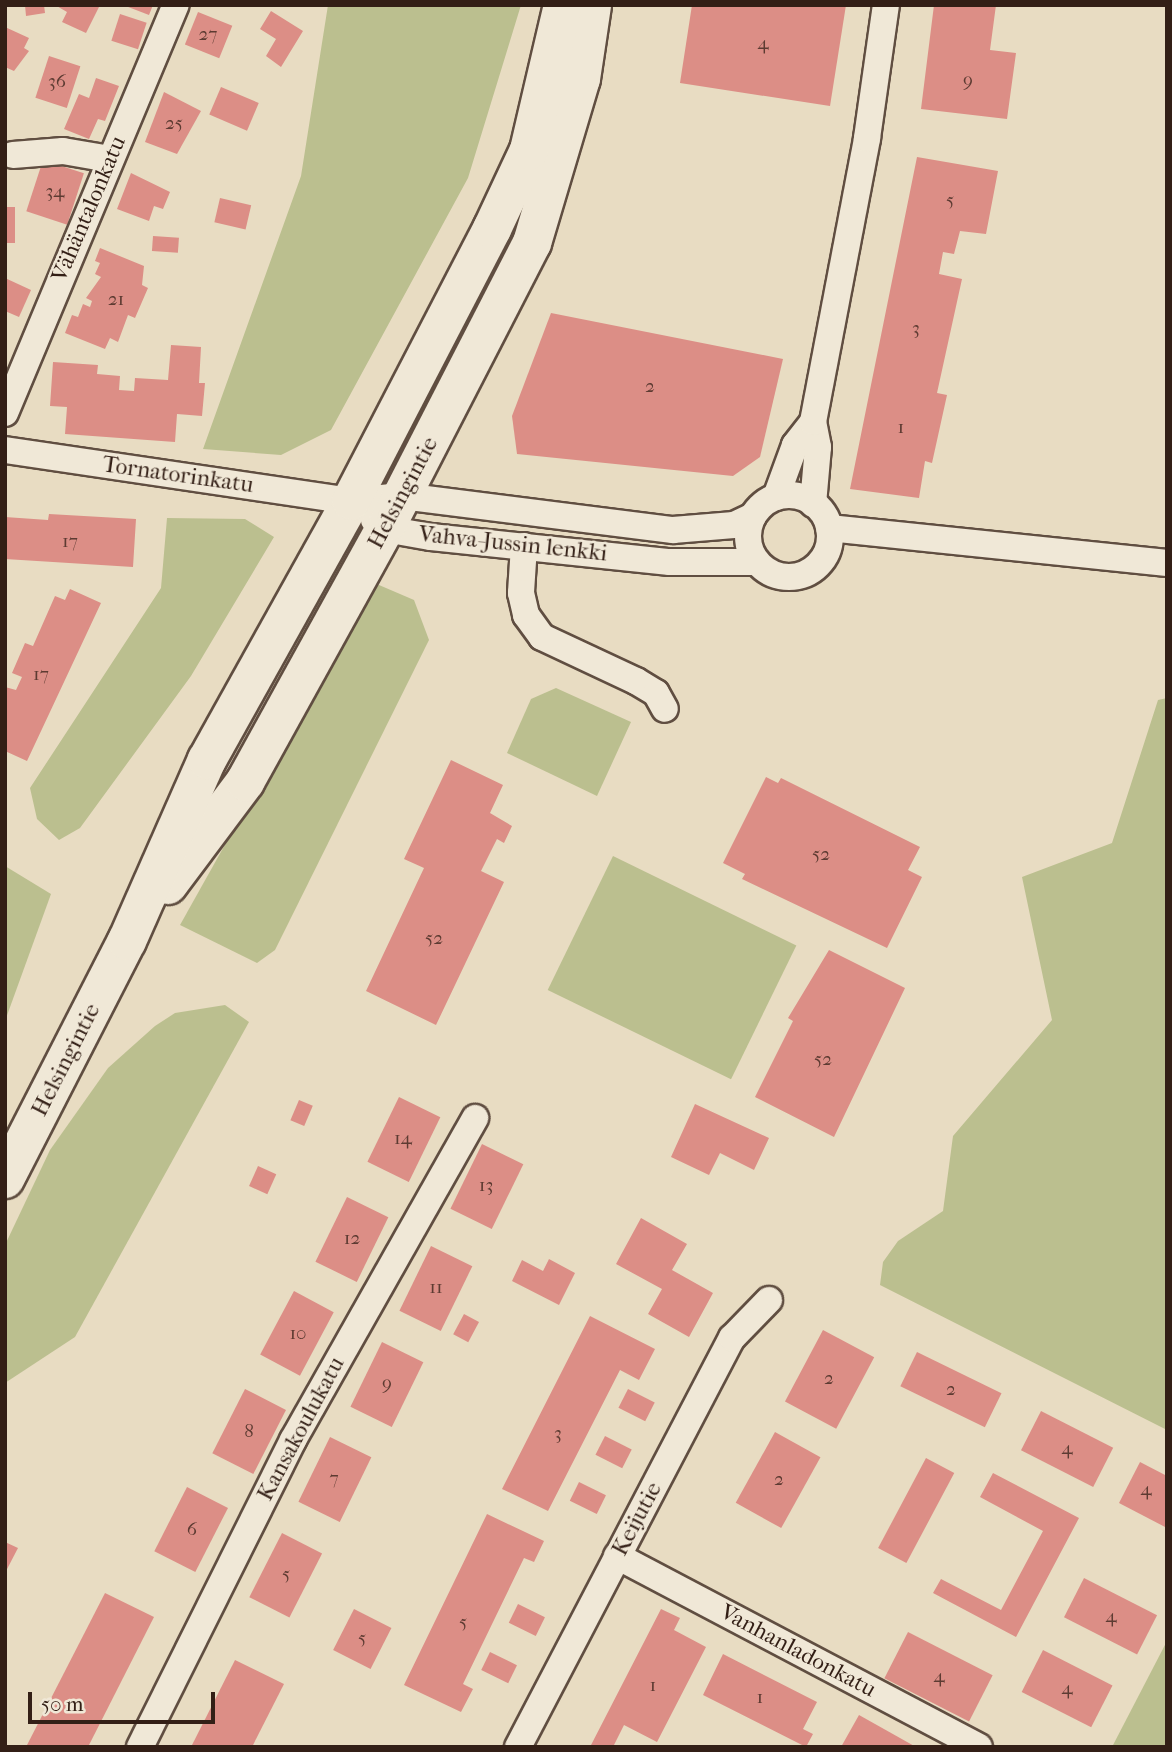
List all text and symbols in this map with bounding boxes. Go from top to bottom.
house number: 27 [199,24,217,46]
house number: 4 [757,33,769,55]
house number: 9 [963,70,973,92]
house number: 36 [48,71,66,93]
house number: 25 [165,113,183,135]
street label: Vähäntalonkatu [46,132,132,286]
house number: 34 [45,181,65,203]
house number: 5 [946,190,954,212]
house number: 21 [108,289,124,311]
house number: 3 [912,318,920,340]
house number: 2 [645,376,655,398]
house number: 1 [898,417,904,439]
street label: Helsingintie [362,432,444,554]
street label: Tornatorinkatu [101,451,255,499]
street label: Vahva-Jussin lenkki [417,520,609,568]
house number: 17 [62,531,78,553]
house number: 17 [33,664,49,686]
house number: 52 [812,844,830,866]
house number: 52 [425,928,443,950]
street label: Helsingintie [26,999,106,1121]
house number: 52 [814,1049,832,1071]
house number: 14 [394,1128,412,1150]
house number: 13 [479,1175,493,1197]
house number: 12 [344,1228,360,1250]
house number: 11 [429,1277,443,1299]
house number: 10 [289,1323,307,1345]
street label: Kansakoulukatu [252,1352,350,1506]
house number: 2 [824,1368,834,1390]
house number: 9 [382,1373,392,1395]
house number: 2 [946,1379,956,1401]
house number: 8 [244,1421,254,1443]
house number: 3 [554,1423,562,1445]
house number: 4 [1061,1438,1073,1460]
house number: 7 [329,1468,339,1490]
house number: 2 [774,1469,784,1491]
street label: Keijutie [606,1477,668,1561]
house number: 4 [1140,1479,1152,1501]
house number: 6 [187,1519,197,1541]
house number: 5 [282,1564,290,1586]
street label: Vanhanladonkatu [715,1598,881,1704]
house number: 4 [1105,1606,1117,1628]
house number: 5 [459,1612,467,1634]
house number: 5 [358,1628,366,1650]
house number: 4 [933,1666,945,1688]
house number: 1 [650,1675,656,1697]
scale bar [32,1678,219,1722]
house number: 4 [1061,1678,1073,1700]
house number: 1 [757,1687,763,1709]
text: 50 m [41,1692,84,1716]

